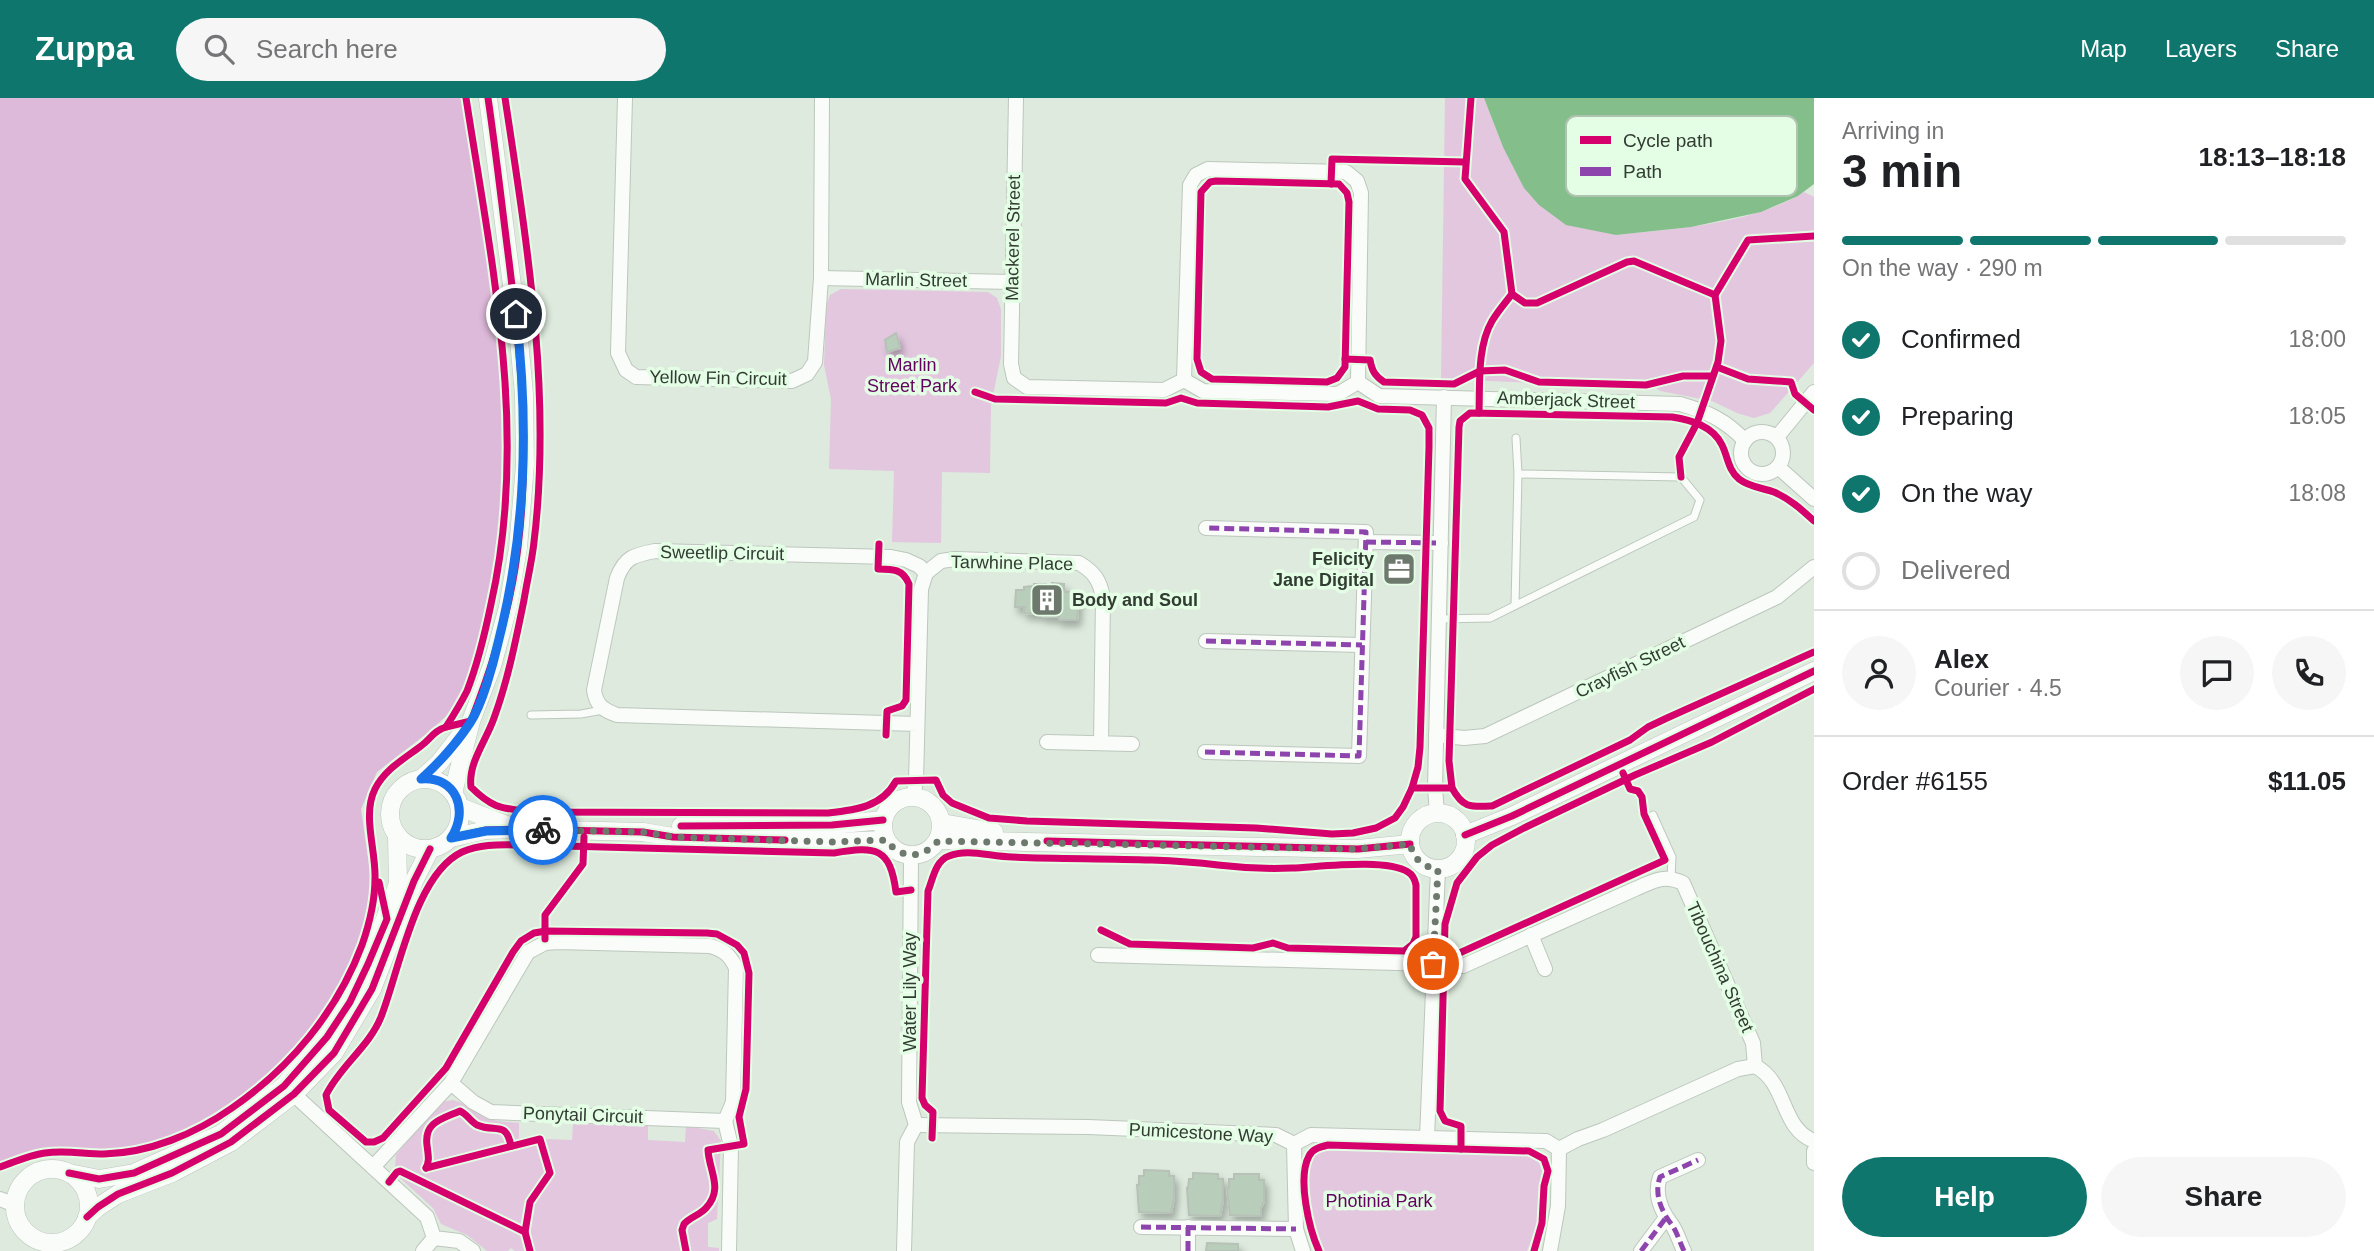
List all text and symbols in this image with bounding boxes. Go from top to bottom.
search box [176,18,666,81]
text: Zuppa [35,30,134,67]
icon: search [200,30,238,68]
text: Search here [256,34,398,64]
text: Map [2080,35,2127,62]
text: Layers [2165,35,2237,62]
text: Share [2275,35,2339,62]
legend [1566,116,1797,196]
text: Arriving in [1842,118,1944,144]
text: Cycle path [1623,130,1713,151]
text: 18:13–18:18 [2199,142,2346,172]
text: 3 min [1842,145,1962,197]
text: Path [1623,161,1662,182]
street label: Mackerel Street [1002,175,1024,301]
text: On the way · 290 m [1842,255,2043,281]
street label: Marlin Street [865,269,967,291]
pin [486,284,546,344]
icon: home [497,295,535,333]
icon: check [1842,321,1880,359]
text: Confirmed [1901,324,2021,354]
text: 18:00 [2288,326,2346,352]
park label: Marlin Street Park [867,355,958,396]
street label: Yellow Fin Circuit [649,367,787,389]
street label: Amberjack Street [1497,388,1635,412]
icon: check [1842,398,1880,436]
text: Preparing [1901,401,2014,431]
text: 18:05 [2288,403,2346,429]
icon: check [1842,475,1880,513]
text: On the way [1901,478,2033,508]
text: 18:08 [2288,480,2346,506]
street label: Sweetlip Circuit [660,542,784,564]
place label: Felicity Jane Digital [1273,549,1374,590]
office icon: Felicity Jane Digital [1380,550,1418,588]
street label: Tarwhine Place [951,552,1073,574]
text: Delivered [1901,555,2011,585]
building icon: Body and Soul [1028,581,1066,619]
place label: Body and Soul [1072,590,1198,610]
street label: Crayfish Street [1572,632,1688,702]
button: person [1842,636,1916,710]
button: chat [2180,636,2254,710]
button: phone [2272,636,2346,710]
text: Alex [1934,644,1989,674]
text: Courier · 4.5 [1934,675,2062,701]
text: Order #6155 [1842,766,1988,796]
text: $11.05 [2268,766,2346,796]
courier [508,795,578,865]
icon: bike [524,811,562,849]
street label: Tibouchina Street [1682,899,1758,1035]
street label: Water Lily Way [900,932,920,1052]
pin [1403,934,1463,994]
icon: bag [1414,945,1452,983]
street label: Ponytail Circuit [523,1103,643,1127]
street label: Pumicestone Way [1128,1119,1274,1147]
button: Help [1842,1157,2087,1237]
button: Share [2101,1157,2346,1237]
park label: Photinia Park [1325,1191,1434,1211]

